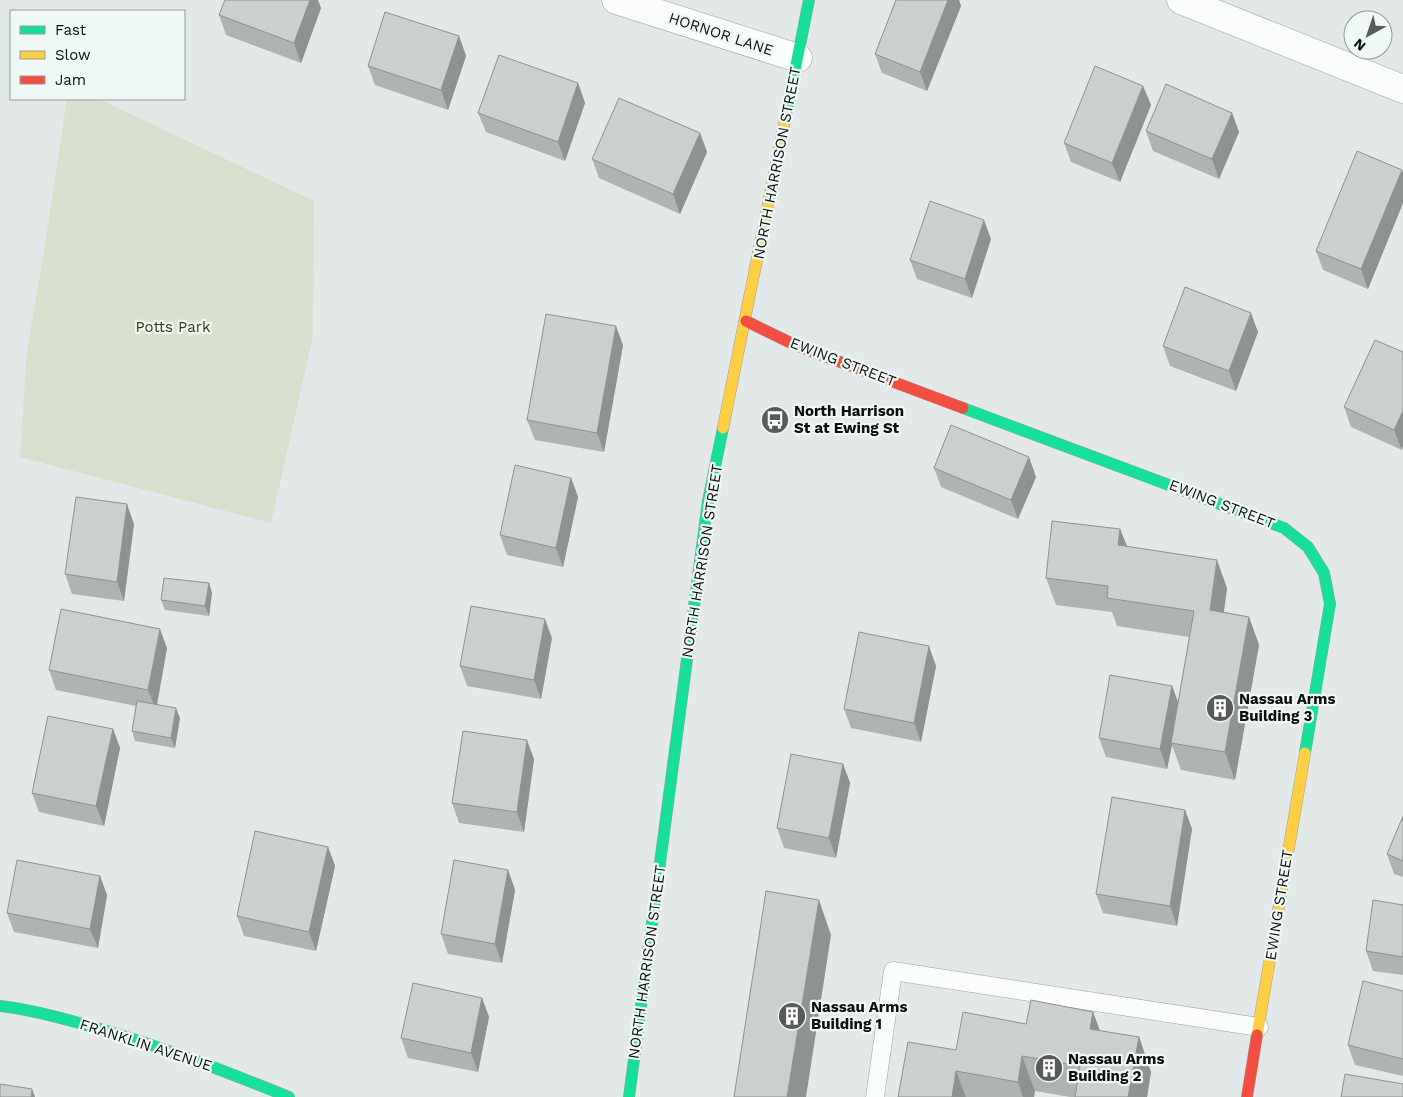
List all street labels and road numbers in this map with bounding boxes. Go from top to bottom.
street label: HORNOR LANE [666,9,776,59]
street label: NORTH HARRISON STREET [749,65,805,261]
street label: EWING STREET [788,334,898,390]
street label: NORTH HARRISON STREET [678,463,726,659]
street label: EWING STREET [1167,476,1277,532]
street label: EWING STREET [1261,848,1297,962]
street label: NORTH HARRISON STREET [624,864,670,1060]
street label: FRANKLIN AVENUE [77,1015,215,1075]

